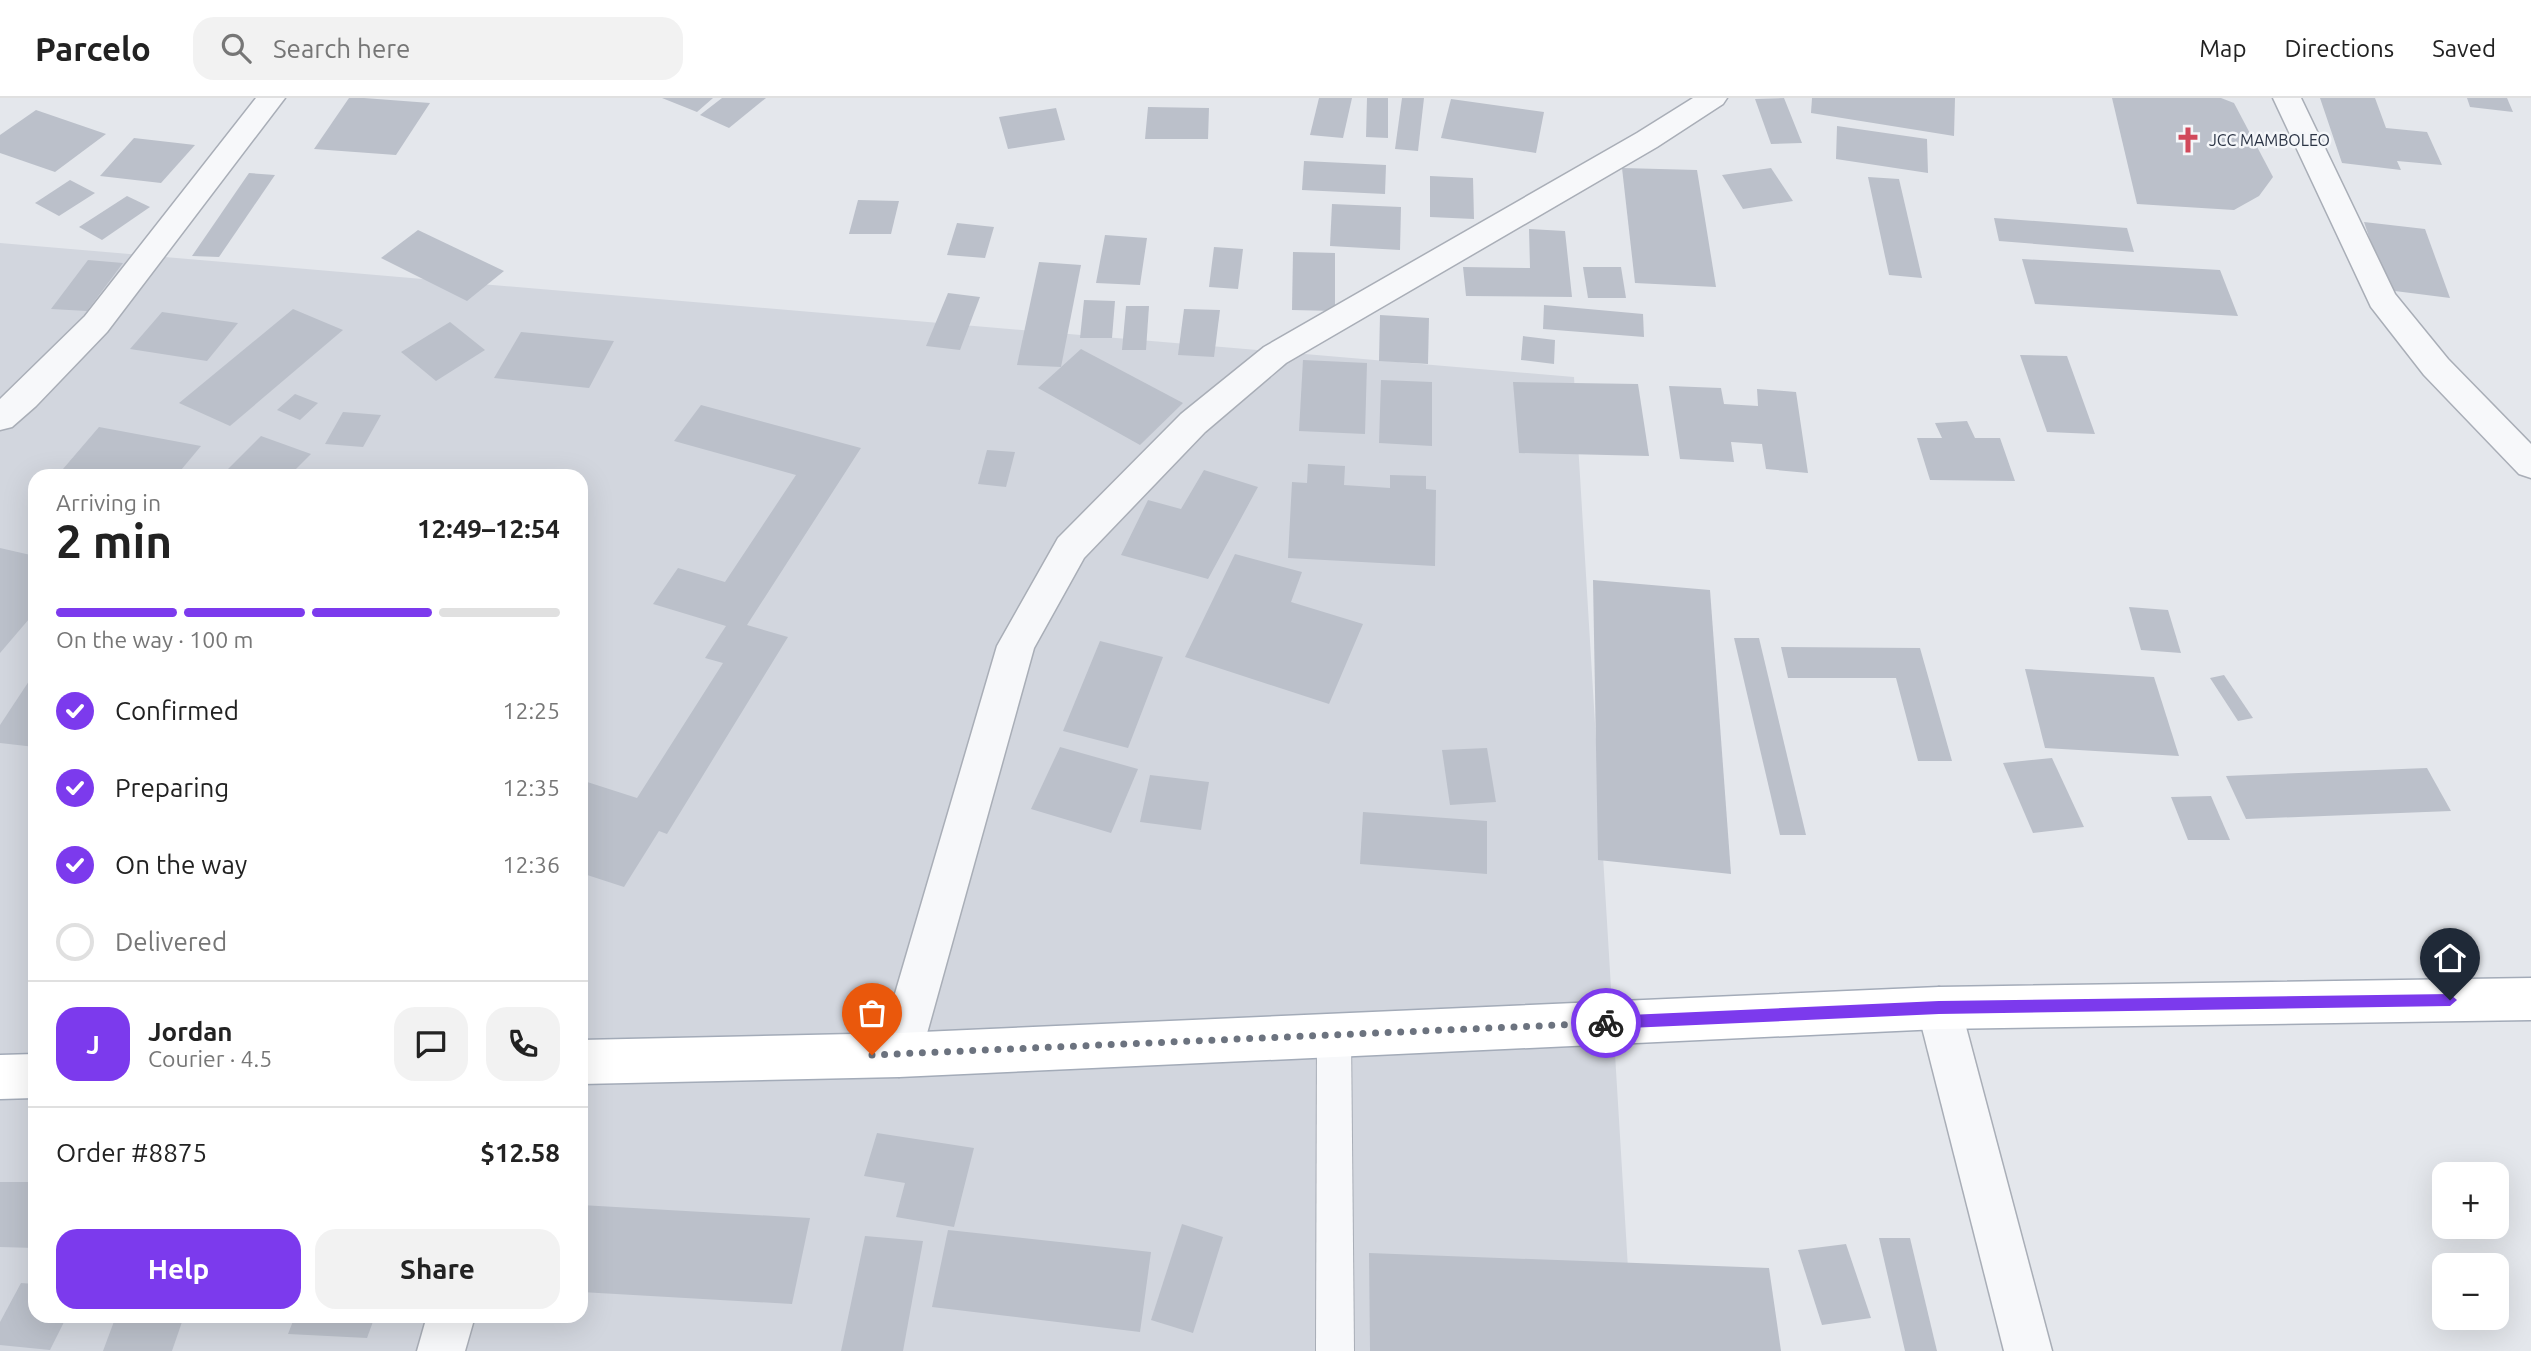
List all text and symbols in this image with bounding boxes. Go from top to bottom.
search box [193,17,683,80]
icon: search [217,29,255,67]
text: Parcelo [35,30,151,67]
text: Search here [273,34,410,63]
text: Map [2199,35,2246,62]
text: Directions [2284,35,2394,62]
text: Saved [2432,35,2496,62]
church icon: JCC MAMBOLEO [2173,125,2203,155]
place label: JCC MAMBOLEO [2209,131,2330,149]
text: Arriving in [56,490,161,515]
text: 12:49–12:54 [417,514,560,543]
text: 2 min [56,515,172,567]
text: On the way · 100 m [56,627,253,652]
icon: check [56,692,94,730]
text: Confirmed [115,696,239,725]
text: 12:25 [502,698,560,723]
icon: check [56,769,94,807]
text: Preparing [115,773,229,802]
text: 12:35 [502,775,560,800]
icon: check [56,846,94,884]
text: On the way [115,850,247,879]
text: 12:36 [502,852,560,877]
text: Delivered [115,927,227,956]
pin [2420,928,2480,1000]
icon: home [2431,939,2469,977]
pin [842,983,902,1055]
courier [1571,988,1641,1058]
icon: bag [853,994,891,1032]
icon: bike [1587,1004,1625,1042]
button: chat [394,1007,468,1081]
button: phone [486,1007,560,1081]
text: Jordan [148,1017,233,1046]
text: J [86,1030,100,1059]
text: Courier · 4.5 [148,1046,272,1071]
text: Order #8875 [56,1138,207,1167]
text: $12.58 [480,1138,560,1167]
map controls [2432,1162,2509,1330]
button: + [2432,1162,2509,1239]
button: Help [56,1229,301,1309]
button: Share [315,1229,560,1309]
button: − [2432,1253,2509,1330]

